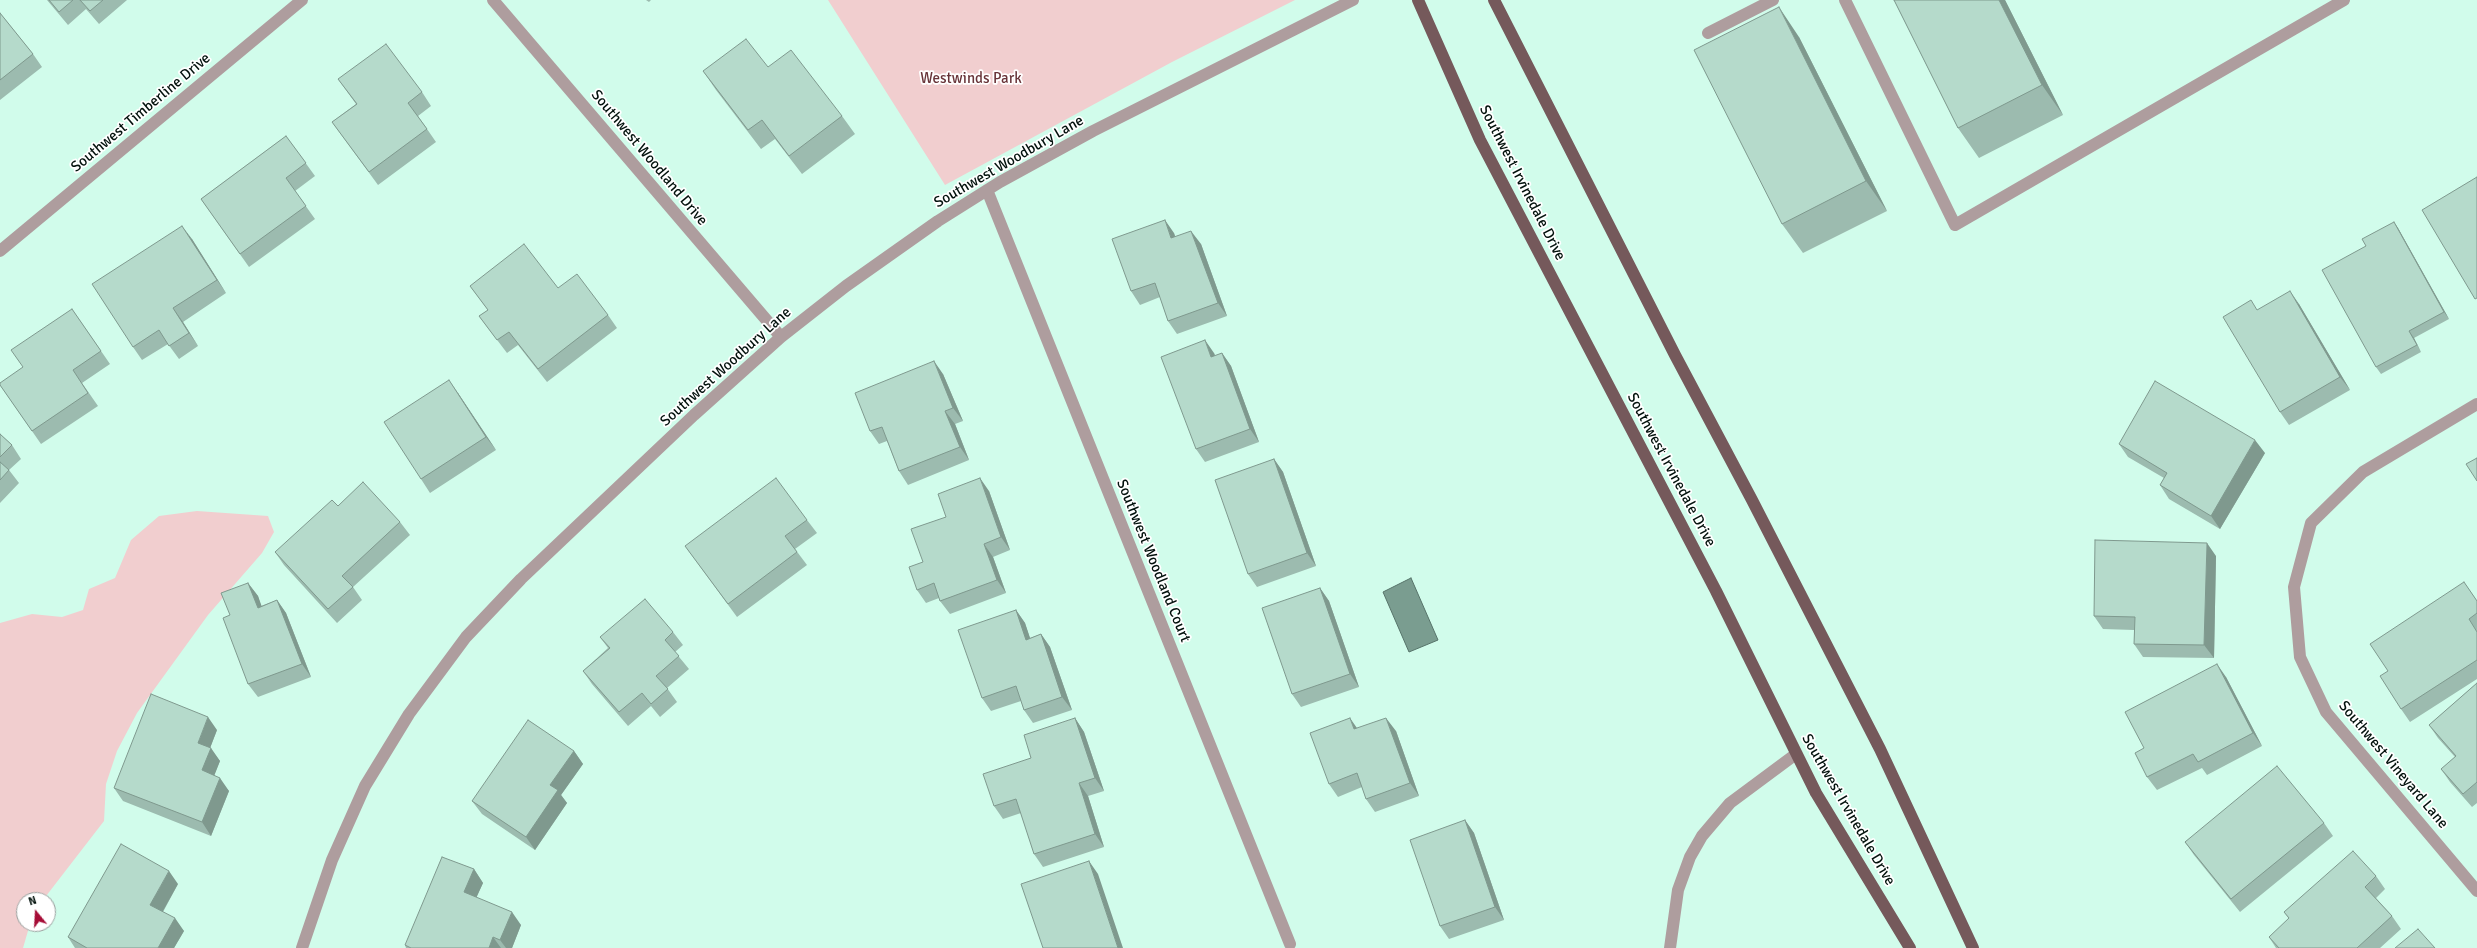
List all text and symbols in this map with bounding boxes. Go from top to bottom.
street label: Southwest Timberline Drive [68,50,214,176]
park label: Westwinds Park [920,70,1022,88]
street label: Southwest Woodland Drive [587,87,711,229]
street label: Southwest Irvinedale Drive [1475,102,1569,264]
street label: Southwest Woodbury Lane [931,112,1087,212]
street label: Southwest Woodbury Lane [657,304,795,430]
street label: Southwest Irvinedale Drive [1623,390,1719,550]
street label: Southwest Woodland Court [1112,477,1194,645]
street label: Southwest Vineyard Lane [2334,698,2452,832]
street label: Southwest Irvinedale Drive [1797,731,1899,889]
north arrow [16,892,56,932]
text: N [27,894,38,908]

